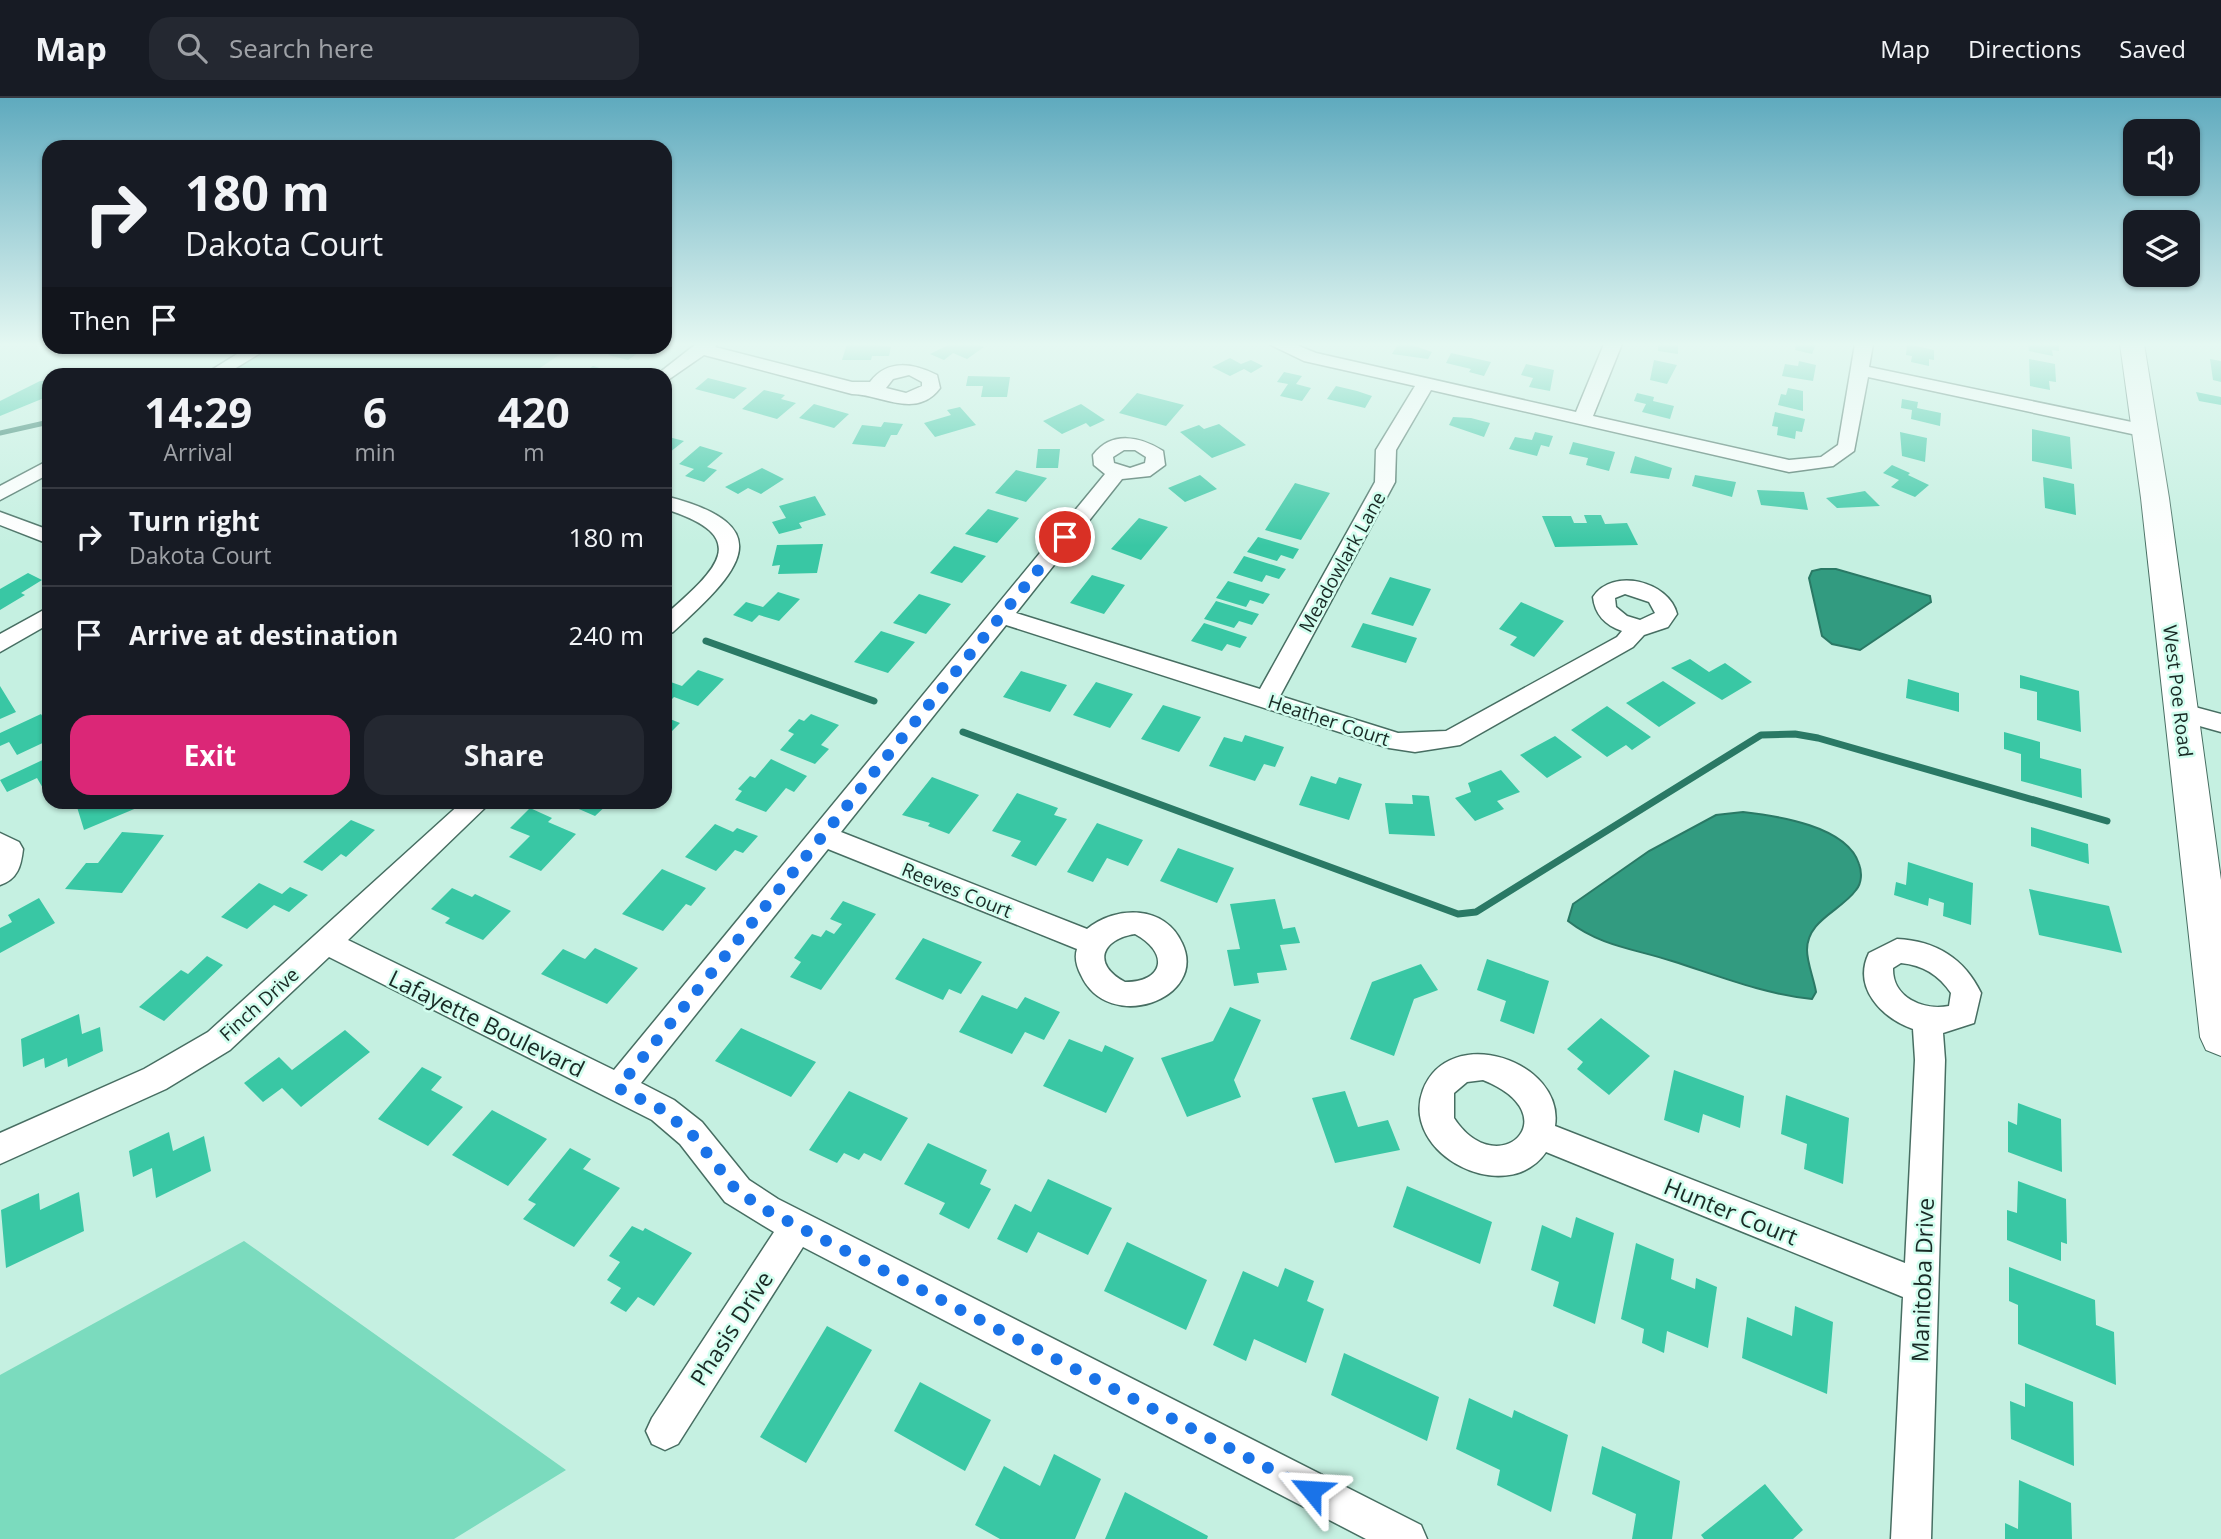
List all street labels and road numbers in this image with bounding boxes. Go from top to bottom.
street label: Meadowlark Lane [1293,487,1391,637]
street label: West Poe Road [2157,624,2199,758]
street label: Heather Court [1265,688,1393,752]
street label: Reeves Court [898,856,1016,924]
street label: Finch Drive [214,961,304,1047]
street label: Lafayette Boulevard [384,962,590,1084]
street label: Hunter Court [1659,1170,1803,1252]
street label: Manitoba Drive [1903,1197,1941,1363]
street label: Phasis Drive [682,1264,780,1392]

